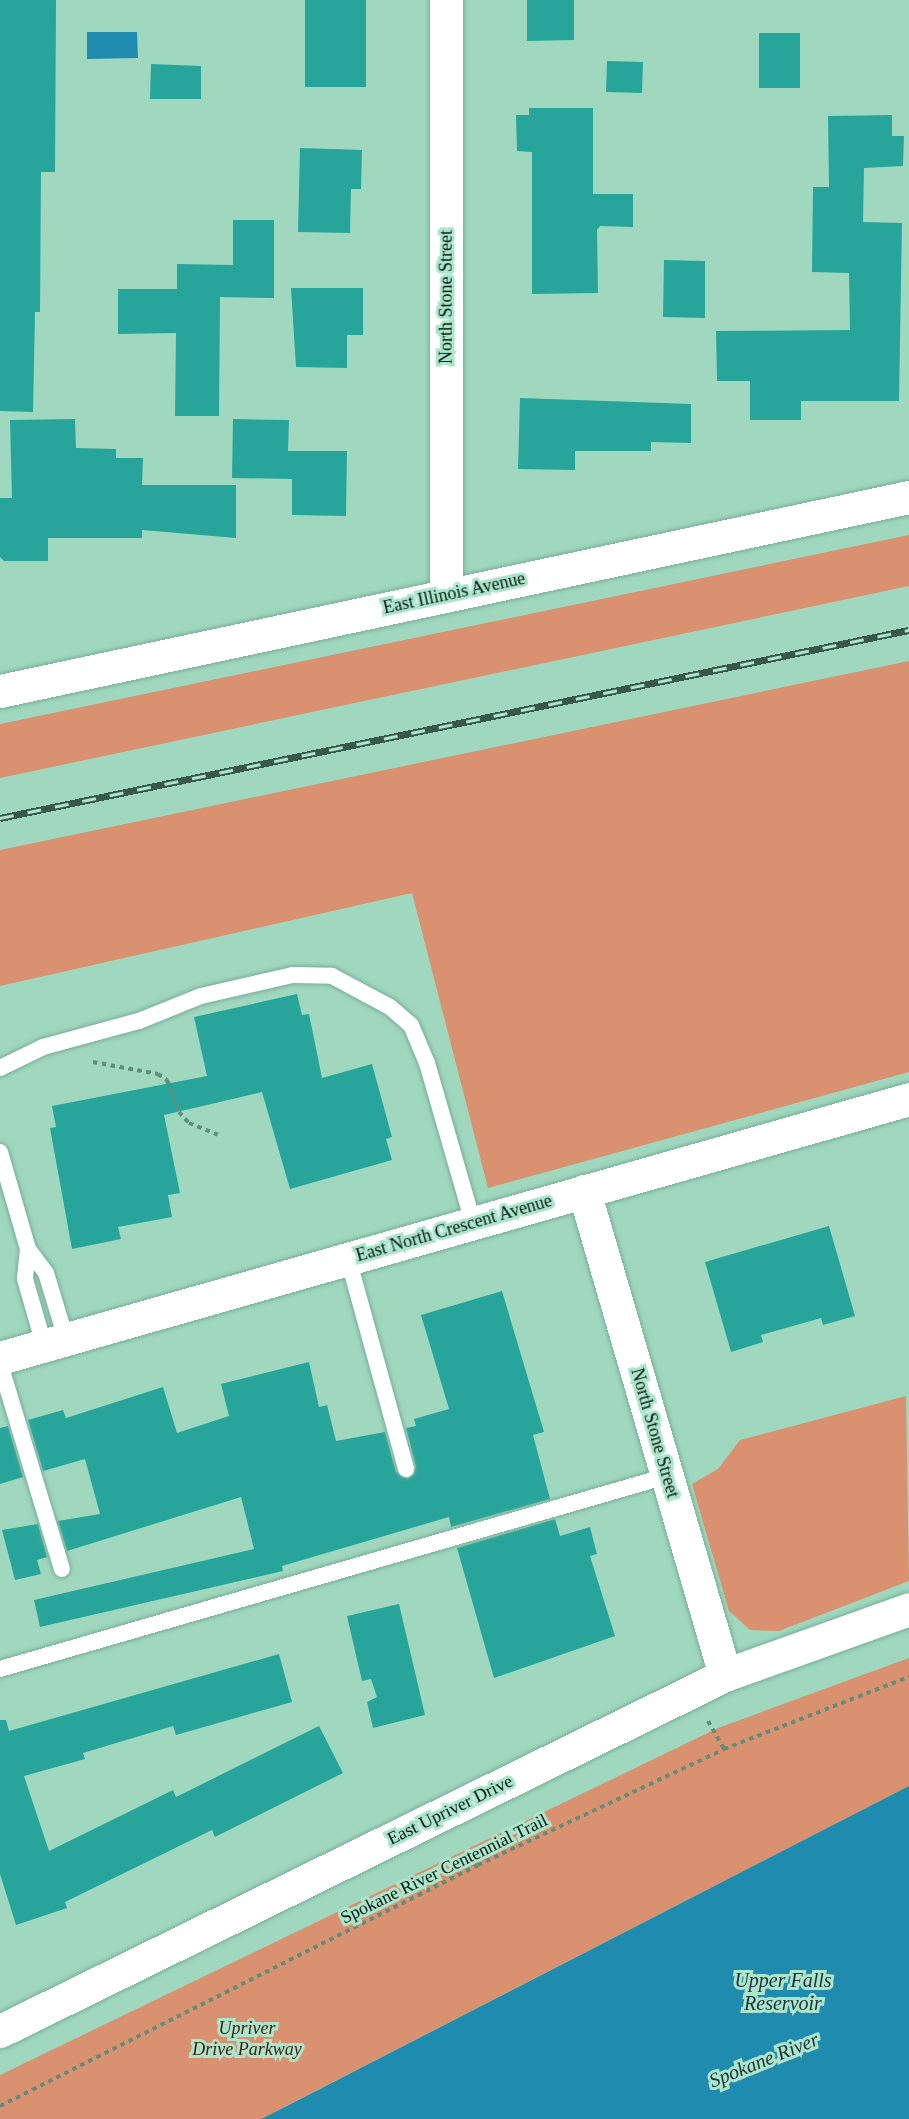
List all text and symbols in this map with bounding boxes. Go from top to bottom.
street label: North Stone Street [435,230,457,364]
street label: East Illinois Avenue [381,567,527,619]
street label: East North Crescent Avenue [353,1189,555,1267]
street label: North Stone Street [626,1366,684,1500]
street label: East Upriver Drive [384,1770,516,1850]
street label: Spokane River Centennial Trail [337,1809,551,1929]
water label: Upper Falls Reservoir [734,1969,832,2016]
park label: Upriver Drive Parkway [192,2018,302,2060]
water label: Spokane River [706,2027,822,2093]

